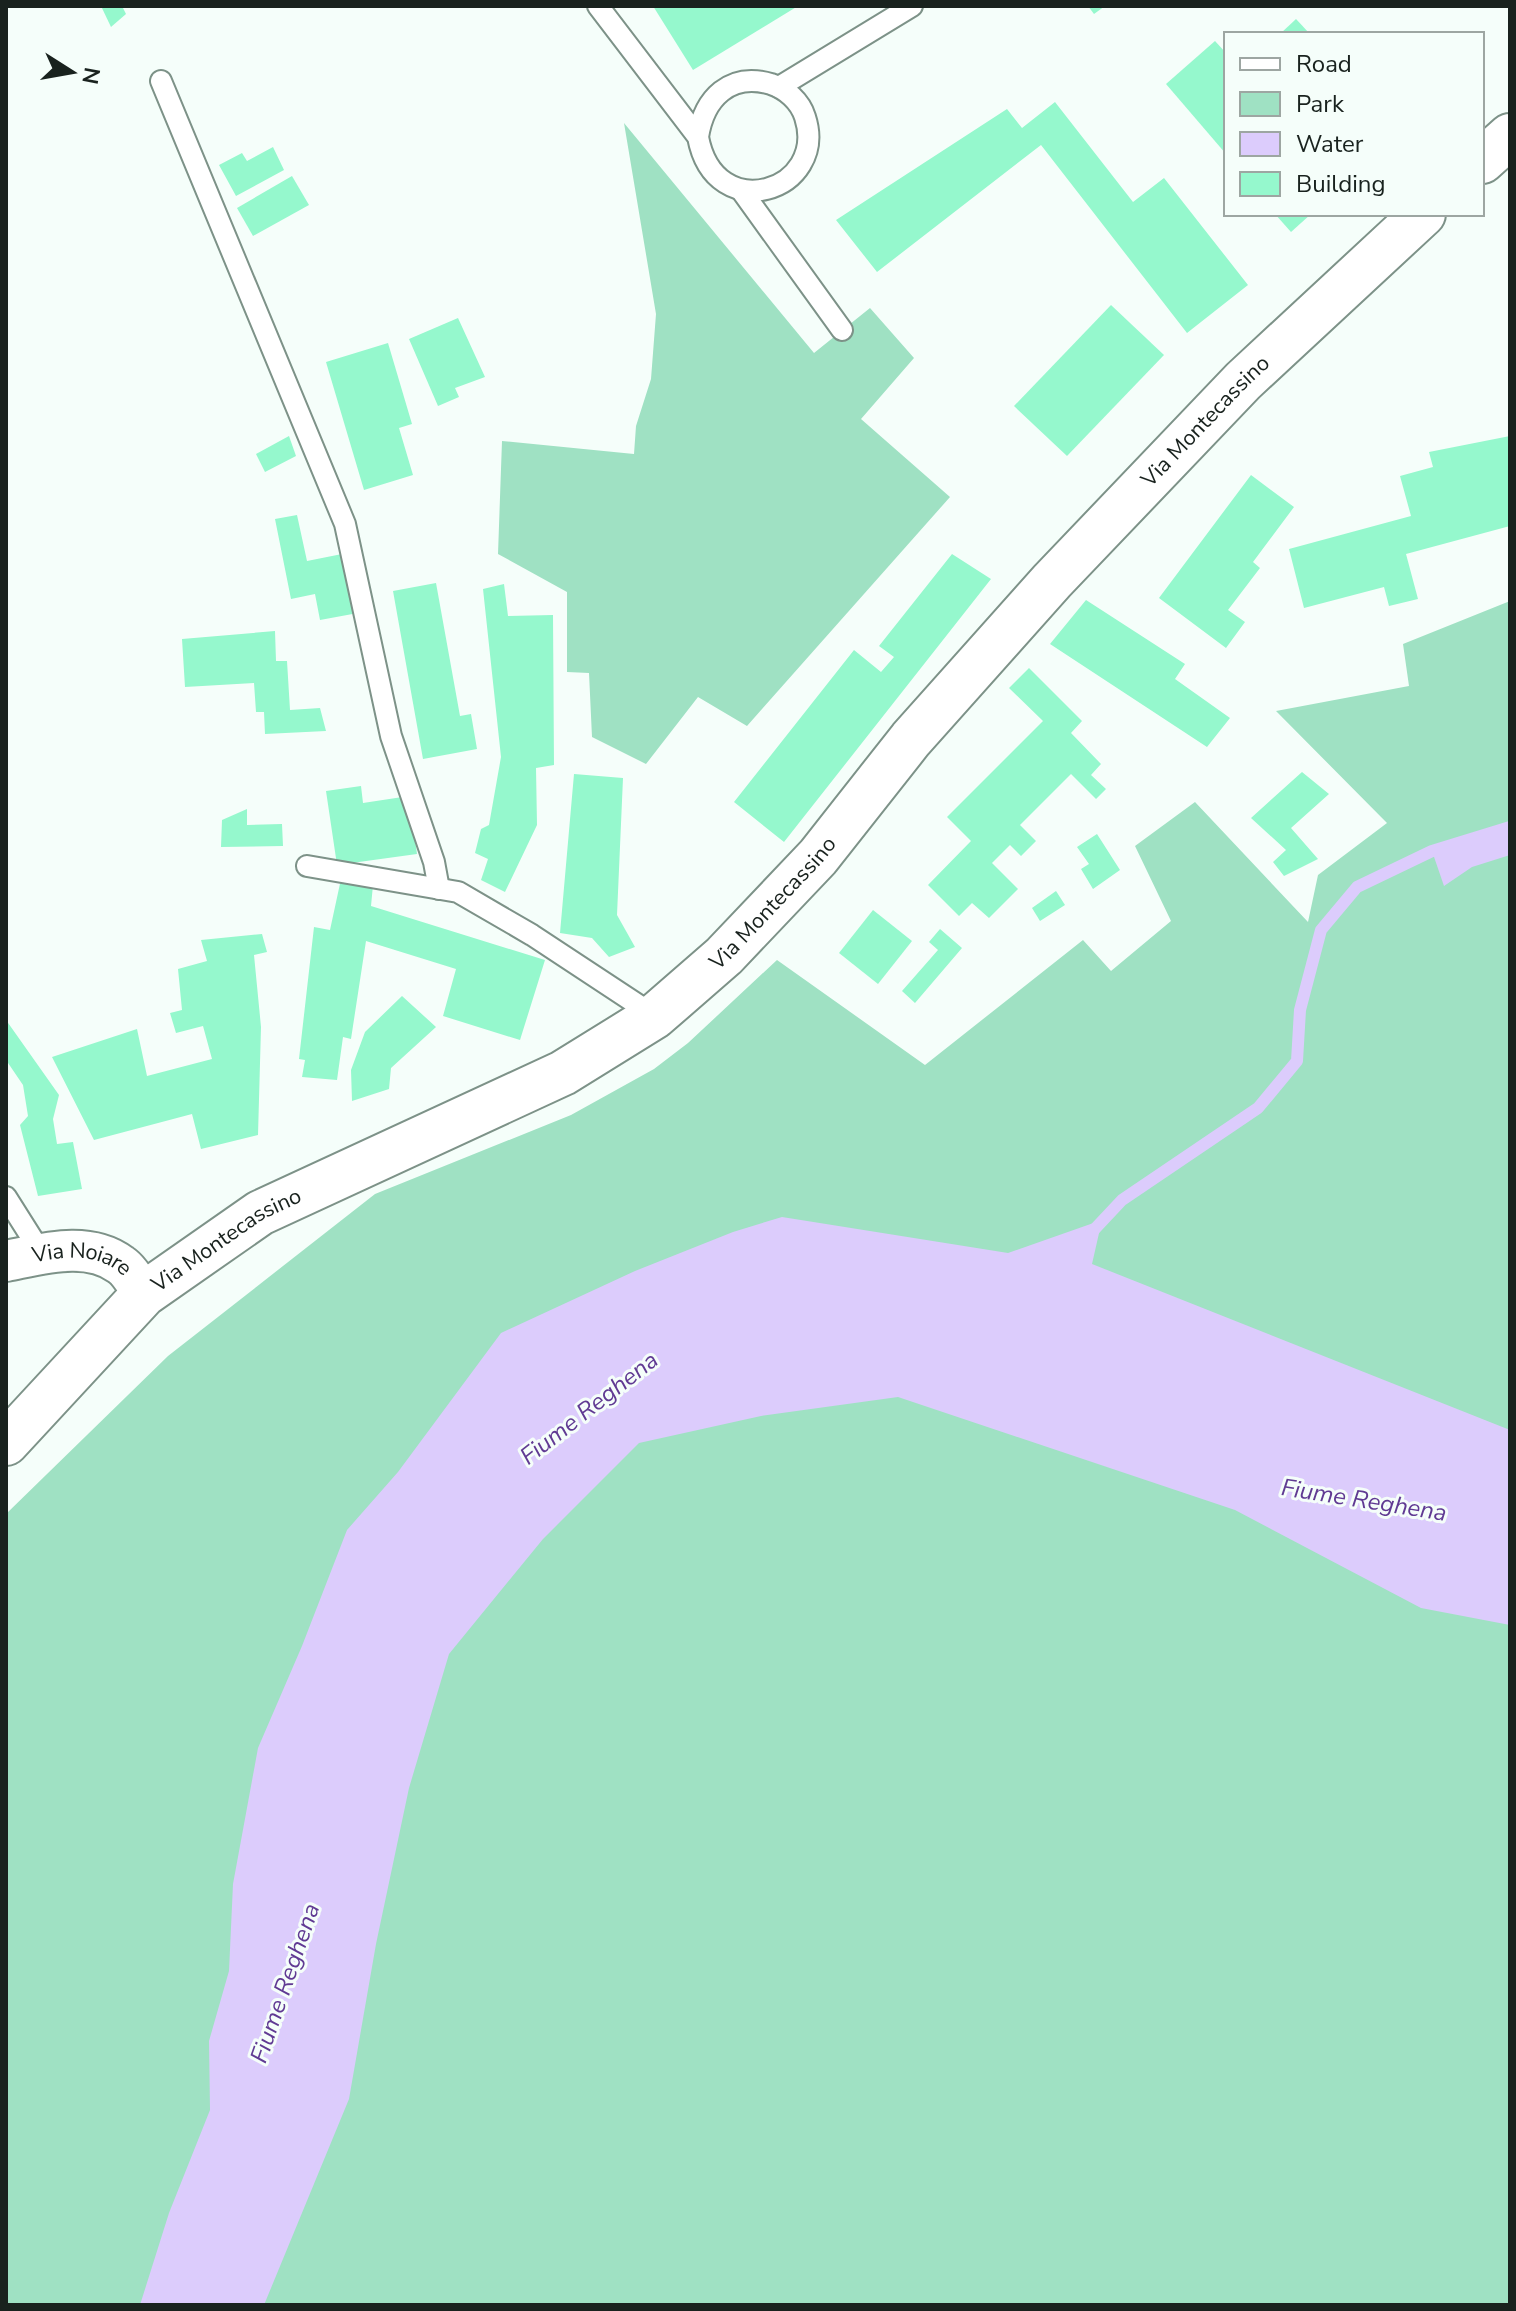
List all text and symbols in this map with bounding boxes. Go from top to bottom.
north arrow [32,32,112,112]
legend [1224,32,1484,216]
text: Road [1296,48,1352,80]
text: N [74,65,107,87]
text: Park [1296,88,1345,120]
text: Water [1296,128,1364,160]
text: Building [1296,168,1386,200]
street label: Via Montecassino [1134,349,1276,495]
street label: Via Montecassino [702,830,843,978]
street label: Via Montecassino [145,1181,306,1300]
street label: Via Noiare [29,1236,139,1283]
water label: Fiume Reghena [513,1344,665,1472]
water label: Fiume Reghena [1279,1471,1449,1529]
water label: Fiume Reghena [243,1899,327,2067]

